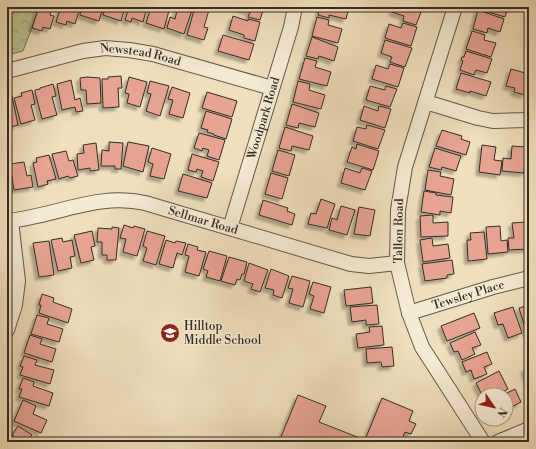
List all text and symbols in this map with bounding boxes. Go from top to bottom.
street label: Newstead Road [99,40,183,69]
street label: Woodpark Road [244,75,283,162]
street label: Tallon Road [391,198,407,264]
street label: Sellmar Road [166,203,240,238]
street label: Tewsley Place [430,277,506,313]
place label: Hilltop Middle School [184,319,262,348]
school or university icon: Hilltop Middle School [159,322,181,344]
north arrow [474,387,514,427]
text: N [493,405,510,420]

